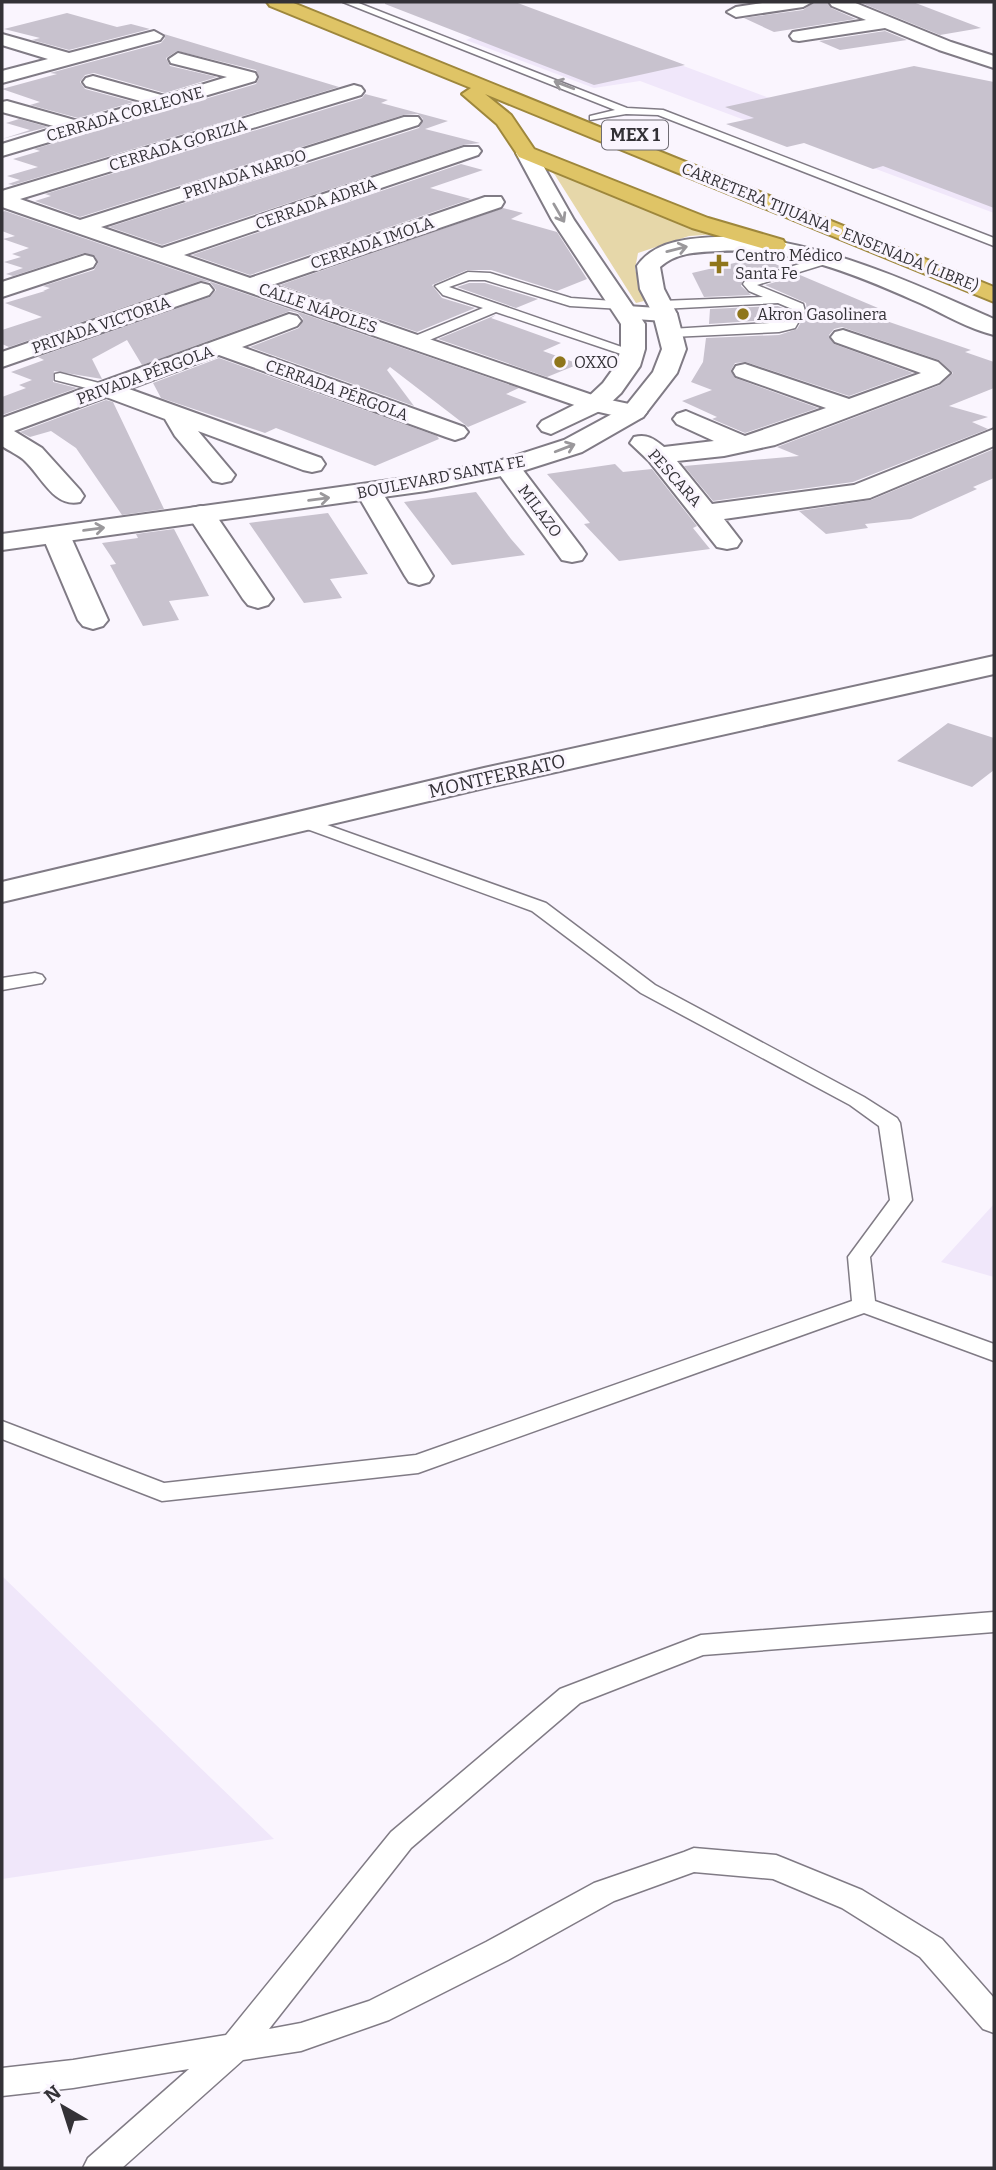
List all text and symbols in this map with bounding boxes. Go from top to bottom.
one-way arrow [553,77,575,90]
street label: CERRADA CORLEONE [44,82,206,146]
street label: CERRADA GORIZIA [107,115,250,175]
road number: MEX 1 [602,120,668,150]
street label: PRIVADA NARDO [181,145,309,203]
street label: CARRETERA TIJUANA - ENSENADA (LIBRE) [679,158,981,296]
street label: CERRADA ADRIA [253,174,380,234]
one-way arrow [553,203,567,223]
street label: CERRADA IMOLA [308,213,437,273]
one-way arrow [665,242,688,255]
place label: Centro Médico Santa Fe [735,246,843,283]
marker: Centro Médico Santa Fe [709,254,729,274]
street label: CALLE NÁPOLES [256,278,380,337]
street label: PRIVADA VICTORIA [29,292,173,358]
place label: Akron Gasolinera [757,305,887,324]
marker: Akron Gasolinera [735,306,751,322]
street label: PRIVADA PÉRGOLA [74,340,217,409]
place label: OXXO [574,353,618,372]
street label: CERRADA PÉRGOLA [263,354,412,425]
marker: OXXO [552,354,568,370]
one-way arrow [554,441,576,454]
street label: PESCARA [644,445,706,511]
street label: BOULEVARD SANTA FE [355,451,527,503]
street label: MILAZO [514,481,566,541]
one-way arrow [307,492,330,505]
one-way arrow [82,522,105,535]
street label: MONTFERRATO [426,749,568,803]
north arrow [28,2072,98,2142]
text: N [40,2080,66,2108]

